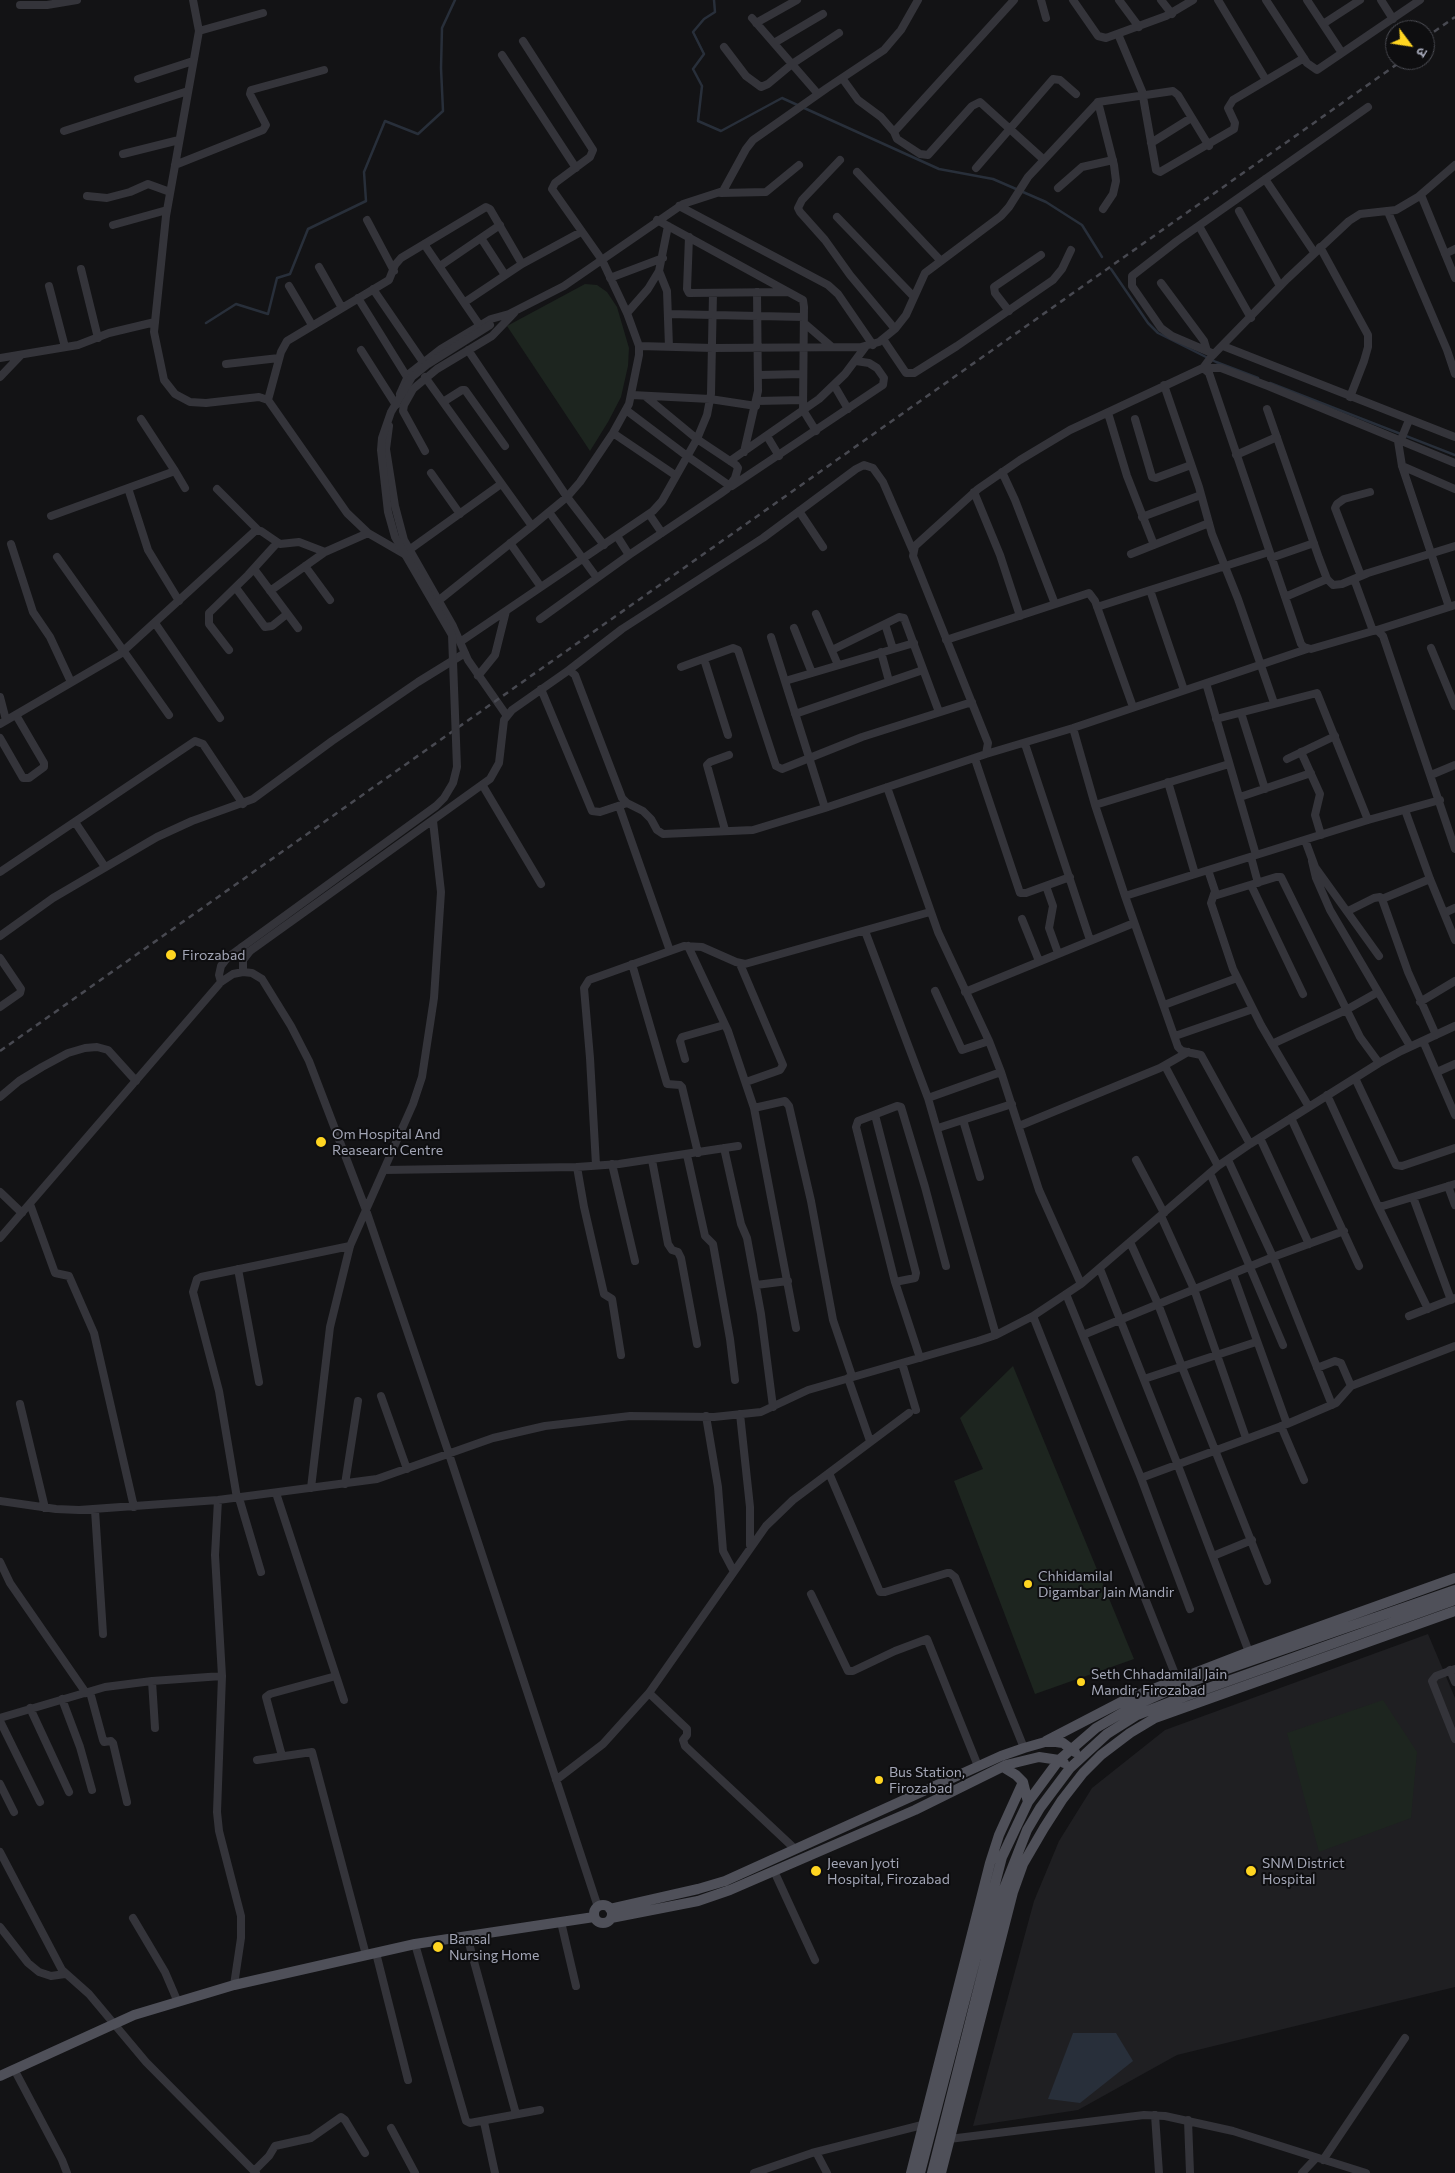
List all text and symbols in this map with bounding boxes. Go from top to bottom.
north arrow [1385,20,1435,70]
text: उ [1413,45,1432,60]
place label: Firozabad [182,947,245,963]
marker: Firozabad [164,948,178,962]
place label: Om Hospital And Reasearch Centre [332,1126,443,1158]
marker: Om Hospital And Reasearch Centre [314,1135,328,1149]
place label: Chhidamilal Digambar Jain Mandir [1038,1568,1174,1600]
marker: Chhidamilal Digambar Jain Mandir [1022,1578,1034,1590]
place label: Seth Chhadamilal Jain Mandir, Firozabad [1091,1666,1227,1698]
marker: Seth Chhadamilal Jain Mandir, Firozabad [1075,1676,1087,1688]
place label: Bus Station, Firozabad [889,1764,965,1796]
marker: Bus Station, Firozabad [873,1774,885,1786]
place label: Jeevan Jyoti Hospital, Firozabad [827,1855,950,1888]
place label: SNM District Hospital [1262,1855,1345,1888]
marker: Jeevan Jyoti Hospital, Firozabad [809,1864,823,1878]
marker: SNM District Hospital [1244,1864,1258,1878]
place label: Bansal Nursing Home [449,1931,539,1964]
marker: Bansal Nursing Home [431,1940,445,1954]

